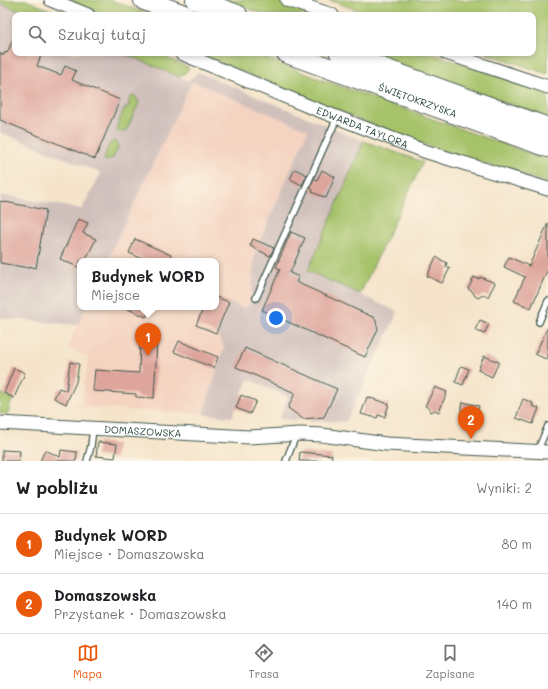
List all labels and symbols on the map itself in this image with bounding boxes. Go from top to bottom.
street label: ŚWIĘTOKRZYSKA [377,80,459,121]
street label: EDWARDA TAYLORA [315,103,410,151]
your location [266,308,286,328]
pin: 1 [135,323,161,356]
pin: 2 [458,406,484,439]
street label: DOMASZOWSKA [104,422,182,440]

